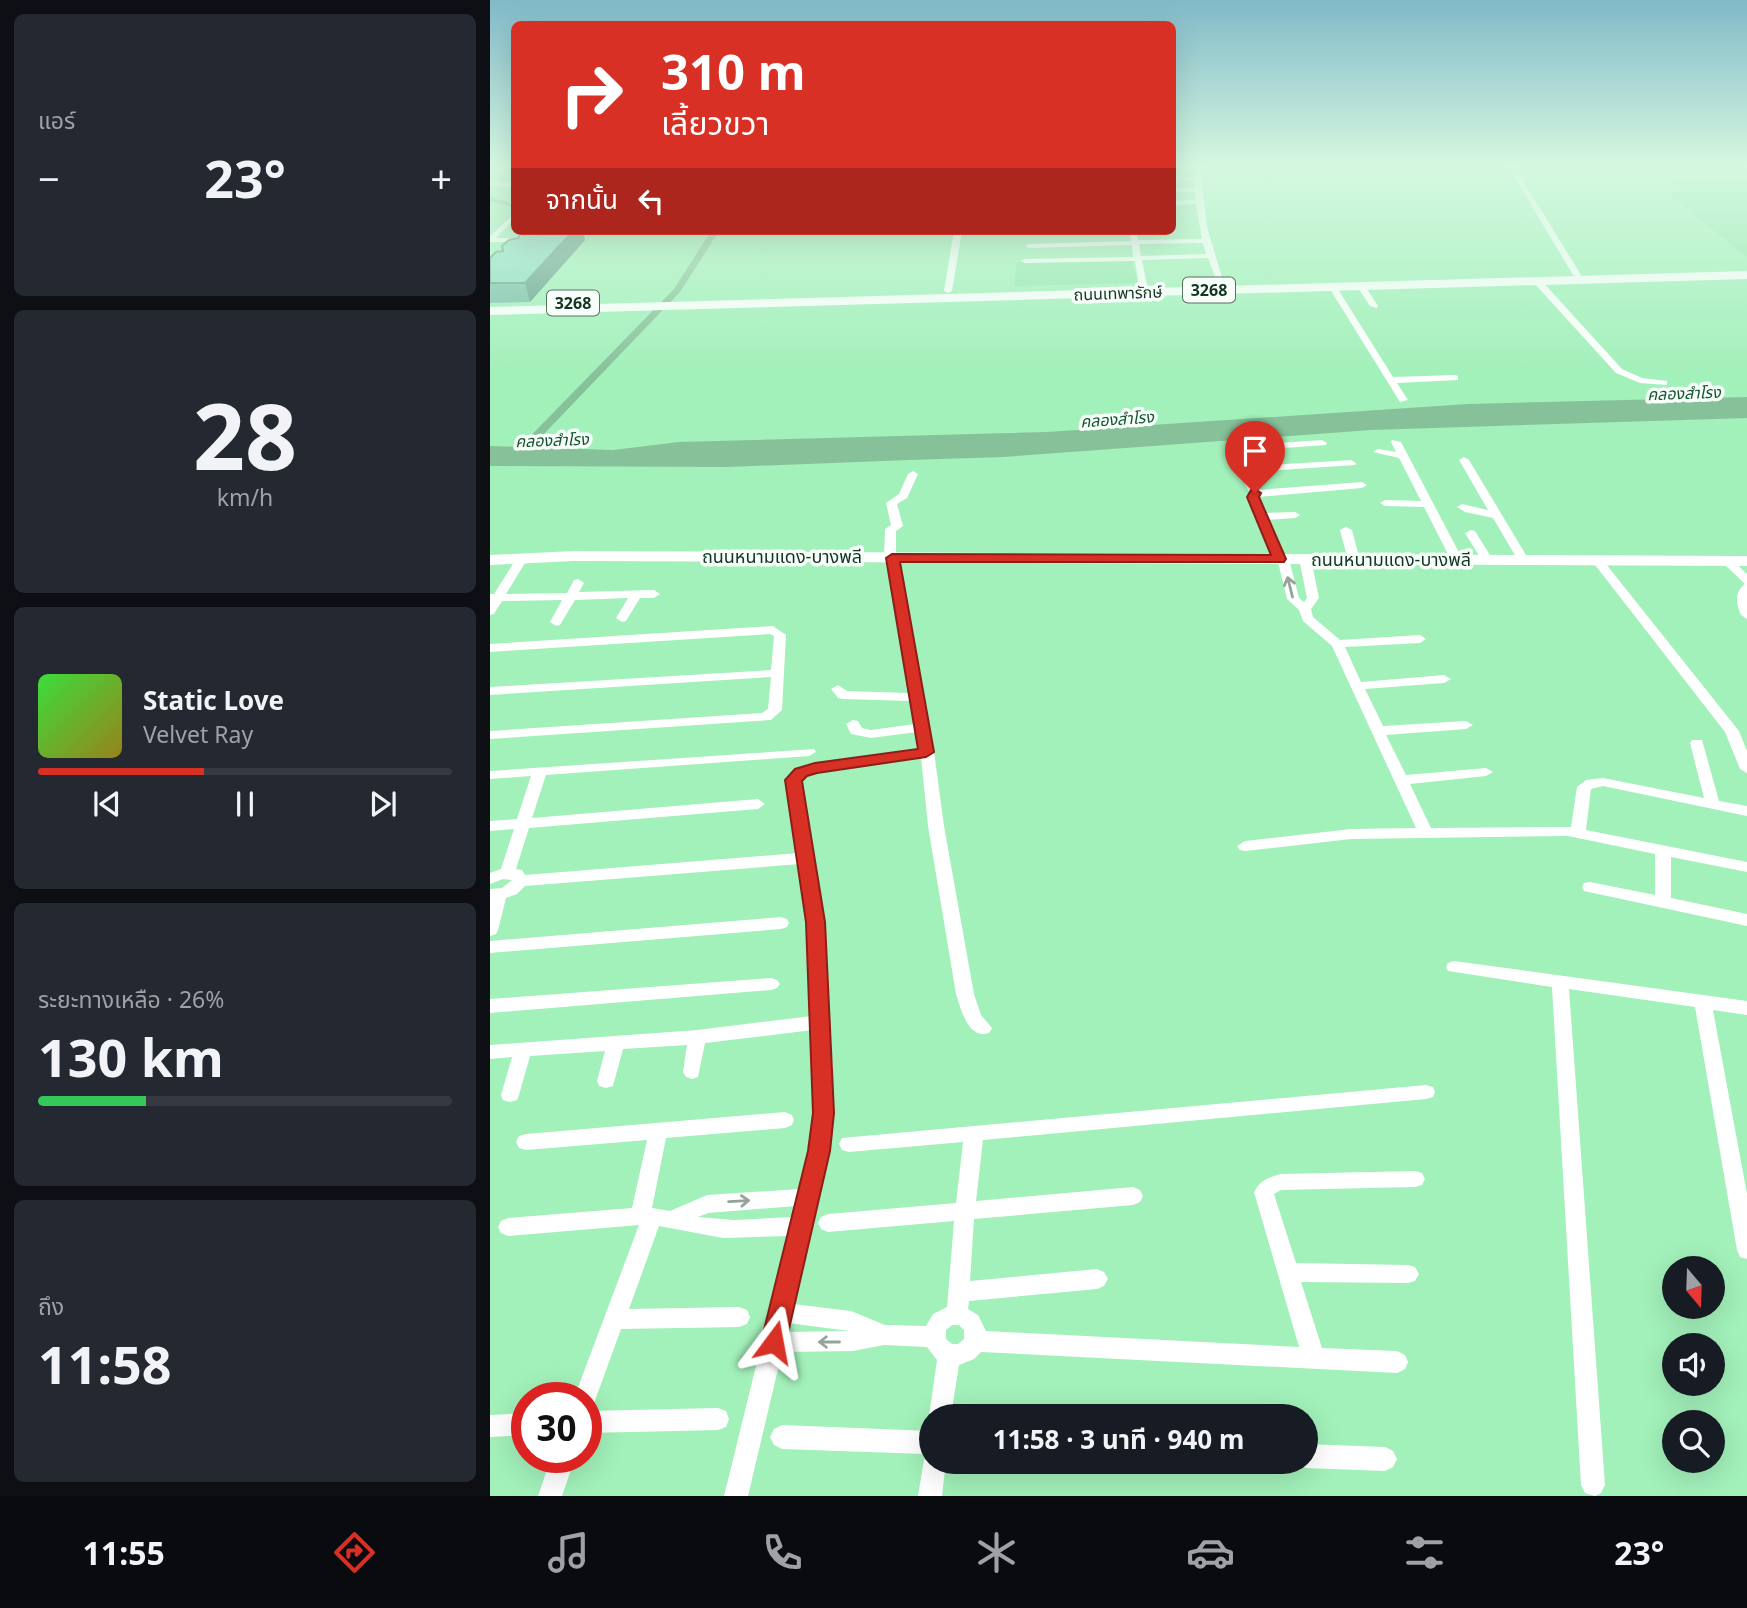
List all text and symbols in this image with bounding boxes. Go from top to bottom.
text: 310 m [661,38,806,104]
icon: right [546,49,637,140]
text: เลี้ยวขวา [661,101,769,144]
text: แอร์ [38,104,75,136]
text: 23° [204,142,286,213]
text: − [38,152,60,204]
text: + [430,152,452,204]
text: จากนั้น [546,181,618,217]
icon: left [632,182,670,220]
road number: 3268 [1183,278,1235,302]
street label: ถนนเทพารักษ์ [1073,280,1163,306]
road number: 3268 [547,290,599,316]
text: 28 [193,373,297,497]
water label: คลองสำโรง [1647,381,1723,405]
water label: คลองสำโรง [1080,405,1156,433]
pin [1225,421,1285,493]
water label: คลองสำโรง [515,428,591,452]
icon: arrive [1236,432,1274,470]
text: km/h [217,481,273,513]
street label: ถนนหนามแดง-บางพลี [702,544,862,568]
street label: ถนนหนามแดง-บางพลี [1311,547,1471,571]
one-way arrow [1283,576,1296,599]
text: Static Love [143,682,284,718]
text: Velvet Ray [143,718,253,750]
icon: previous [88,785,126,823]
icon: pause [226,785,264,823]
icon: next [364,785,402,823]
text: ระยะทางเหลือ · 26% [38,983,224,1015]
text: 130 km [38,1021,224,1092]
one-way arrow [727,1194,750,1207]
north arrow [1662,1256,1726,1320]
map controls [1662,1256,1725,1473]
text: ถึง [38,1290,64,1322]
position arrow [737,1305,811,1379]
text: 11:58 [38,1328,172,1399]
button: sound [1662,1333,1725,1396]
one-way arrow [818,1335,841,1349]
speed limit sign: 30 [511,1382,602,1473]
button: search [1662,1410,1725,1473]
text: 11:58 · 3 นาที · 940 m [993,1421,1244,1457]
icon: directions [330,1528,379,1577]
icon: music [544,1528,593,1577]
icon: phone [758,1528,807,1577]
icon: climate [972,1528,1021,1577]
icon: car [1186,1528,1235,1577]
icon: filters [1400,1528,1449,1577]
text: 11:55 [83,1531,165,1574]
text: 23° [1614,1531,1664,1574]

